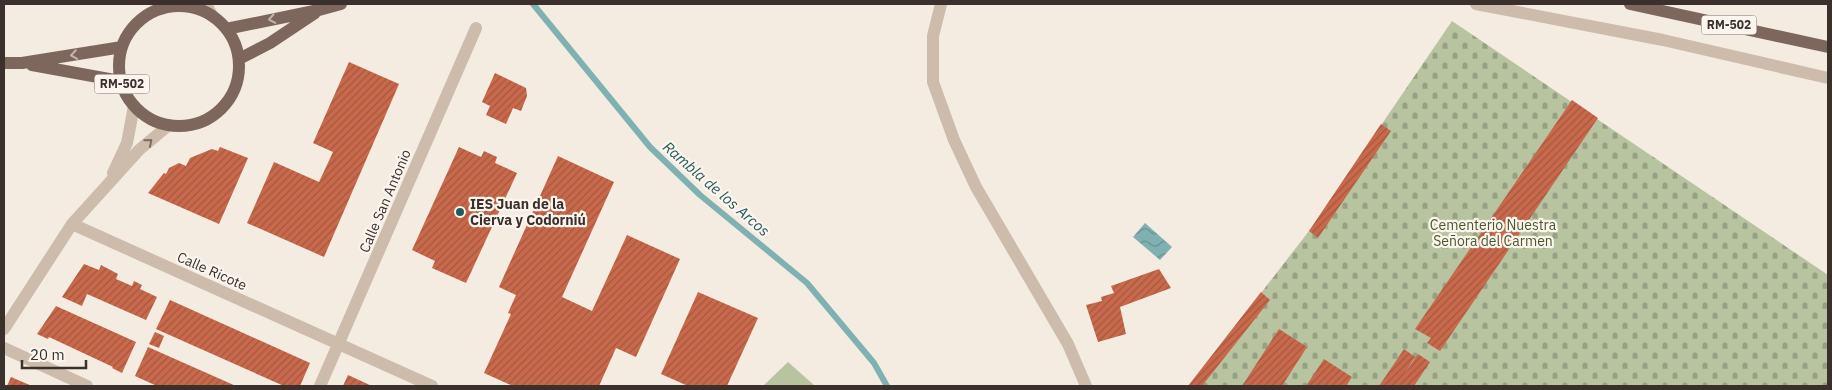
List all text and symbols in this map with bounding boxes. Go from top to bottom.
one-way arrow [268,14,277,24]
road number: RM-502 [1702,16,1756,34]
one-way arrow [69,49,77,60]
road number: RM-502 [94,74,150,94]
water label: Rambla de los Arcos [659,137,774,240]
one-way arrow [143,139,152,148]
street label: Calle San Antonio [355,146,415,255]
place label: IES Juan de la Cierva y Codorniú [470,195,586,229]
marker: IES Juan de la Cierva y Codorniú [454,206,466,218]
park label: Cementerio Nuestra Señora del Carmen [1430,216,1557,250]
street label: Calle Ricote [174,248,250,295]
scale bar [22,338,86,370]
text: 20 m [30,345,65,364]

